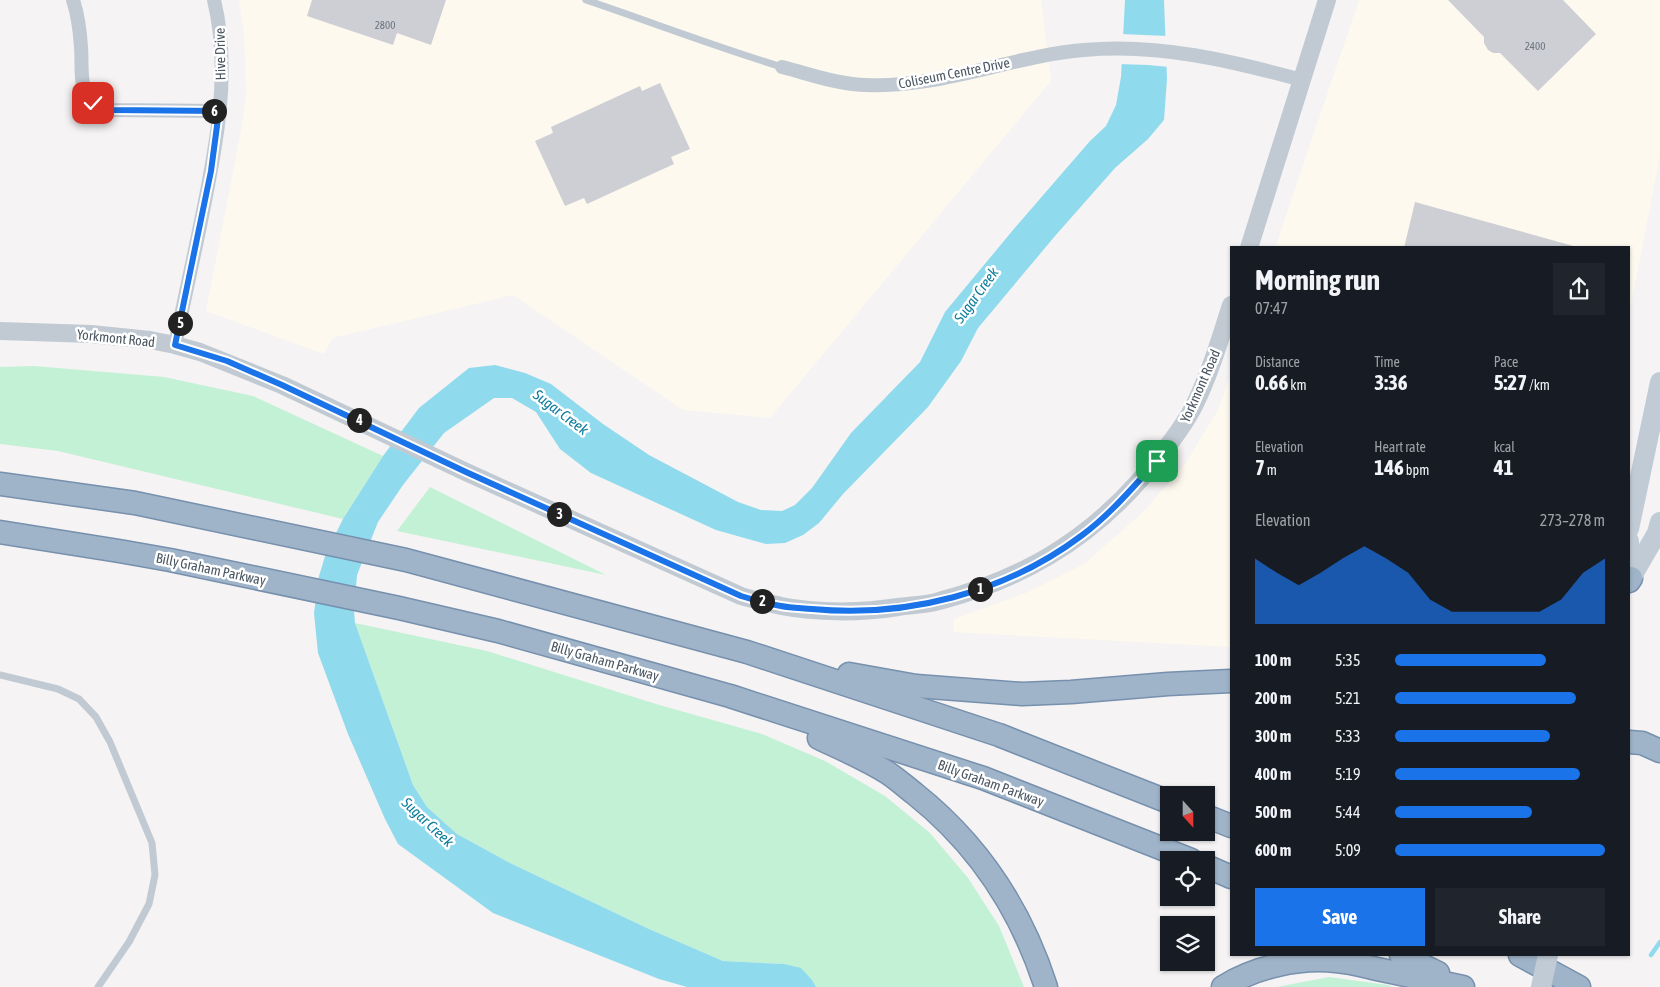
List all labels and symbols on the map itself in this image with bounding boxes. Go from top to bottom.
house number: 2800 [375,19,395,31]
street label: Hive Drive [212,28,228,80]
house number: 2400 [1525,40,1545,52]
street label: Coliseum Centre Drive [897,54,1011,92]
pin [72,82,114,124]
pin: 6 [202,98,226,124]
water label: Sugar Creek [950,264,1002,327]
pin: 5 [168,310,192,336]
street label: Yorkmont Road [76,326,156,350]
street label: Yorkmont Road [1177,347,1223,425]
water label: Sugar Creek [529,385,592,438]
pin: 4 [346,408,372,432]
pin [1136,440,1178,482]
pin: 3 [546,502,572,526]
street label: Billy Graham Parkway [155,550,268,588]
pin: 1 [968,576,992,602]
pin: 2 [750,588,774,614]
street label: Billy Graham Parkway [549,638,661,684]
street label: Billy Graham Parkway [936,756,1046,810]
north arrow [1160,786,1215,841]
water label: Sugar Creek [398,793,458,850]

